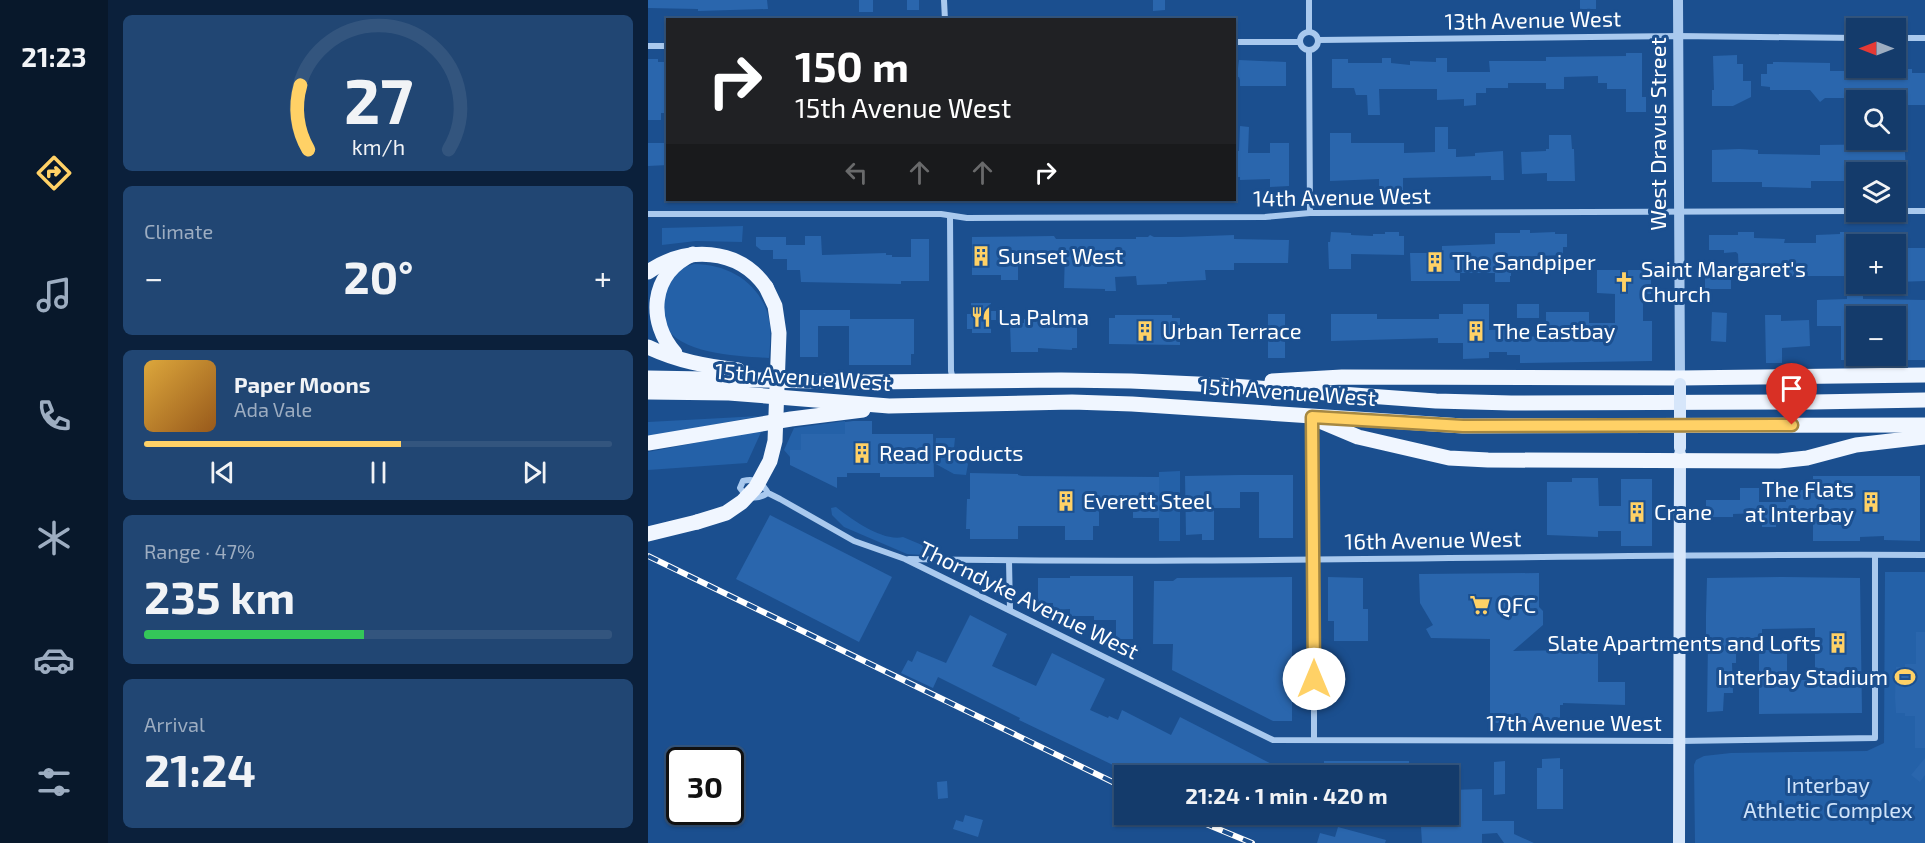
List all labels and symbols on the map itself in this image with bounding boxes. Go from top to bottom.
street label: 13th Avenue West [1444,4,1622,34]
north arrow [1846,18,1906,78]
street label: West Dravus Street [1644,37,1670,231]
street label: 14th Avenue West [1253,181,1431,211]
place label: Sunset West [998,242,1124,268]
building icon: Sunset West [969,244,993,268]
place label: The Sandpiper [1452,248,1596,274]
building icon: The Sandpiper [1423,250,1447,274]
place label: Saint Margaret's Church [1641,255,1806,306]
church icon: Saint Margaret's Church [1612,270,1636,294]
place label: La Palma [998,303,1089,329]
restaurant icon: La Palma [969,305,993,329]
place label: Urban Terrace [1162,317,1302,343]
place label: The Eastbay [1493,317,1616,343]
building icon: Urban Terrace [1133,319,1157,343]
building icon: The Eastbay [1464,319,1488,343]
street label: 15th Avenue West [714,357,892,395]
pin [1766,363,1817,425]
street label: 15th Avenue West [1199,372,1377,410]
place label: Read Products [879,439,1023,465]
building icon: Read Products [850,441,874,465]
place label: The Flats at Interbay [1745,475,1854,526]
place label: Everett Steel [1083,487,1212,513]
building icon: Everett Steel [1054,489,1078,513]
building icon: The Flats at Interbay [1859,490,1883,514]
place label: Crane [1654,498,1712,524]
building icon: Crane [1625,500,1649,524]
street label: 16th Avenue West [1344,524,1522,554]
street label: Thorndyke Avenue West [915,535,1144,664]
place label: QFC [1497,591,1536,618]
supermarket icon: QFC [1468,593,1492,617]
place label: Slate Apartments and Lofts [1547,629,1821,655]
building icon: Slate Apartments and Lofts [1826,631,1850,655]
position arrow [1282,647,1346,711]
place label: Interbay Stadium [1717,663,1888,689]
sports icon: Interbay Stadium [1893,665,1917,689]
street label: 17th Avenue West [1486,709,1662,735]
speed limit sign: 30 [666,747,744,825]
park label: Interbay Athletic Complex [1743,771,1913,822]

